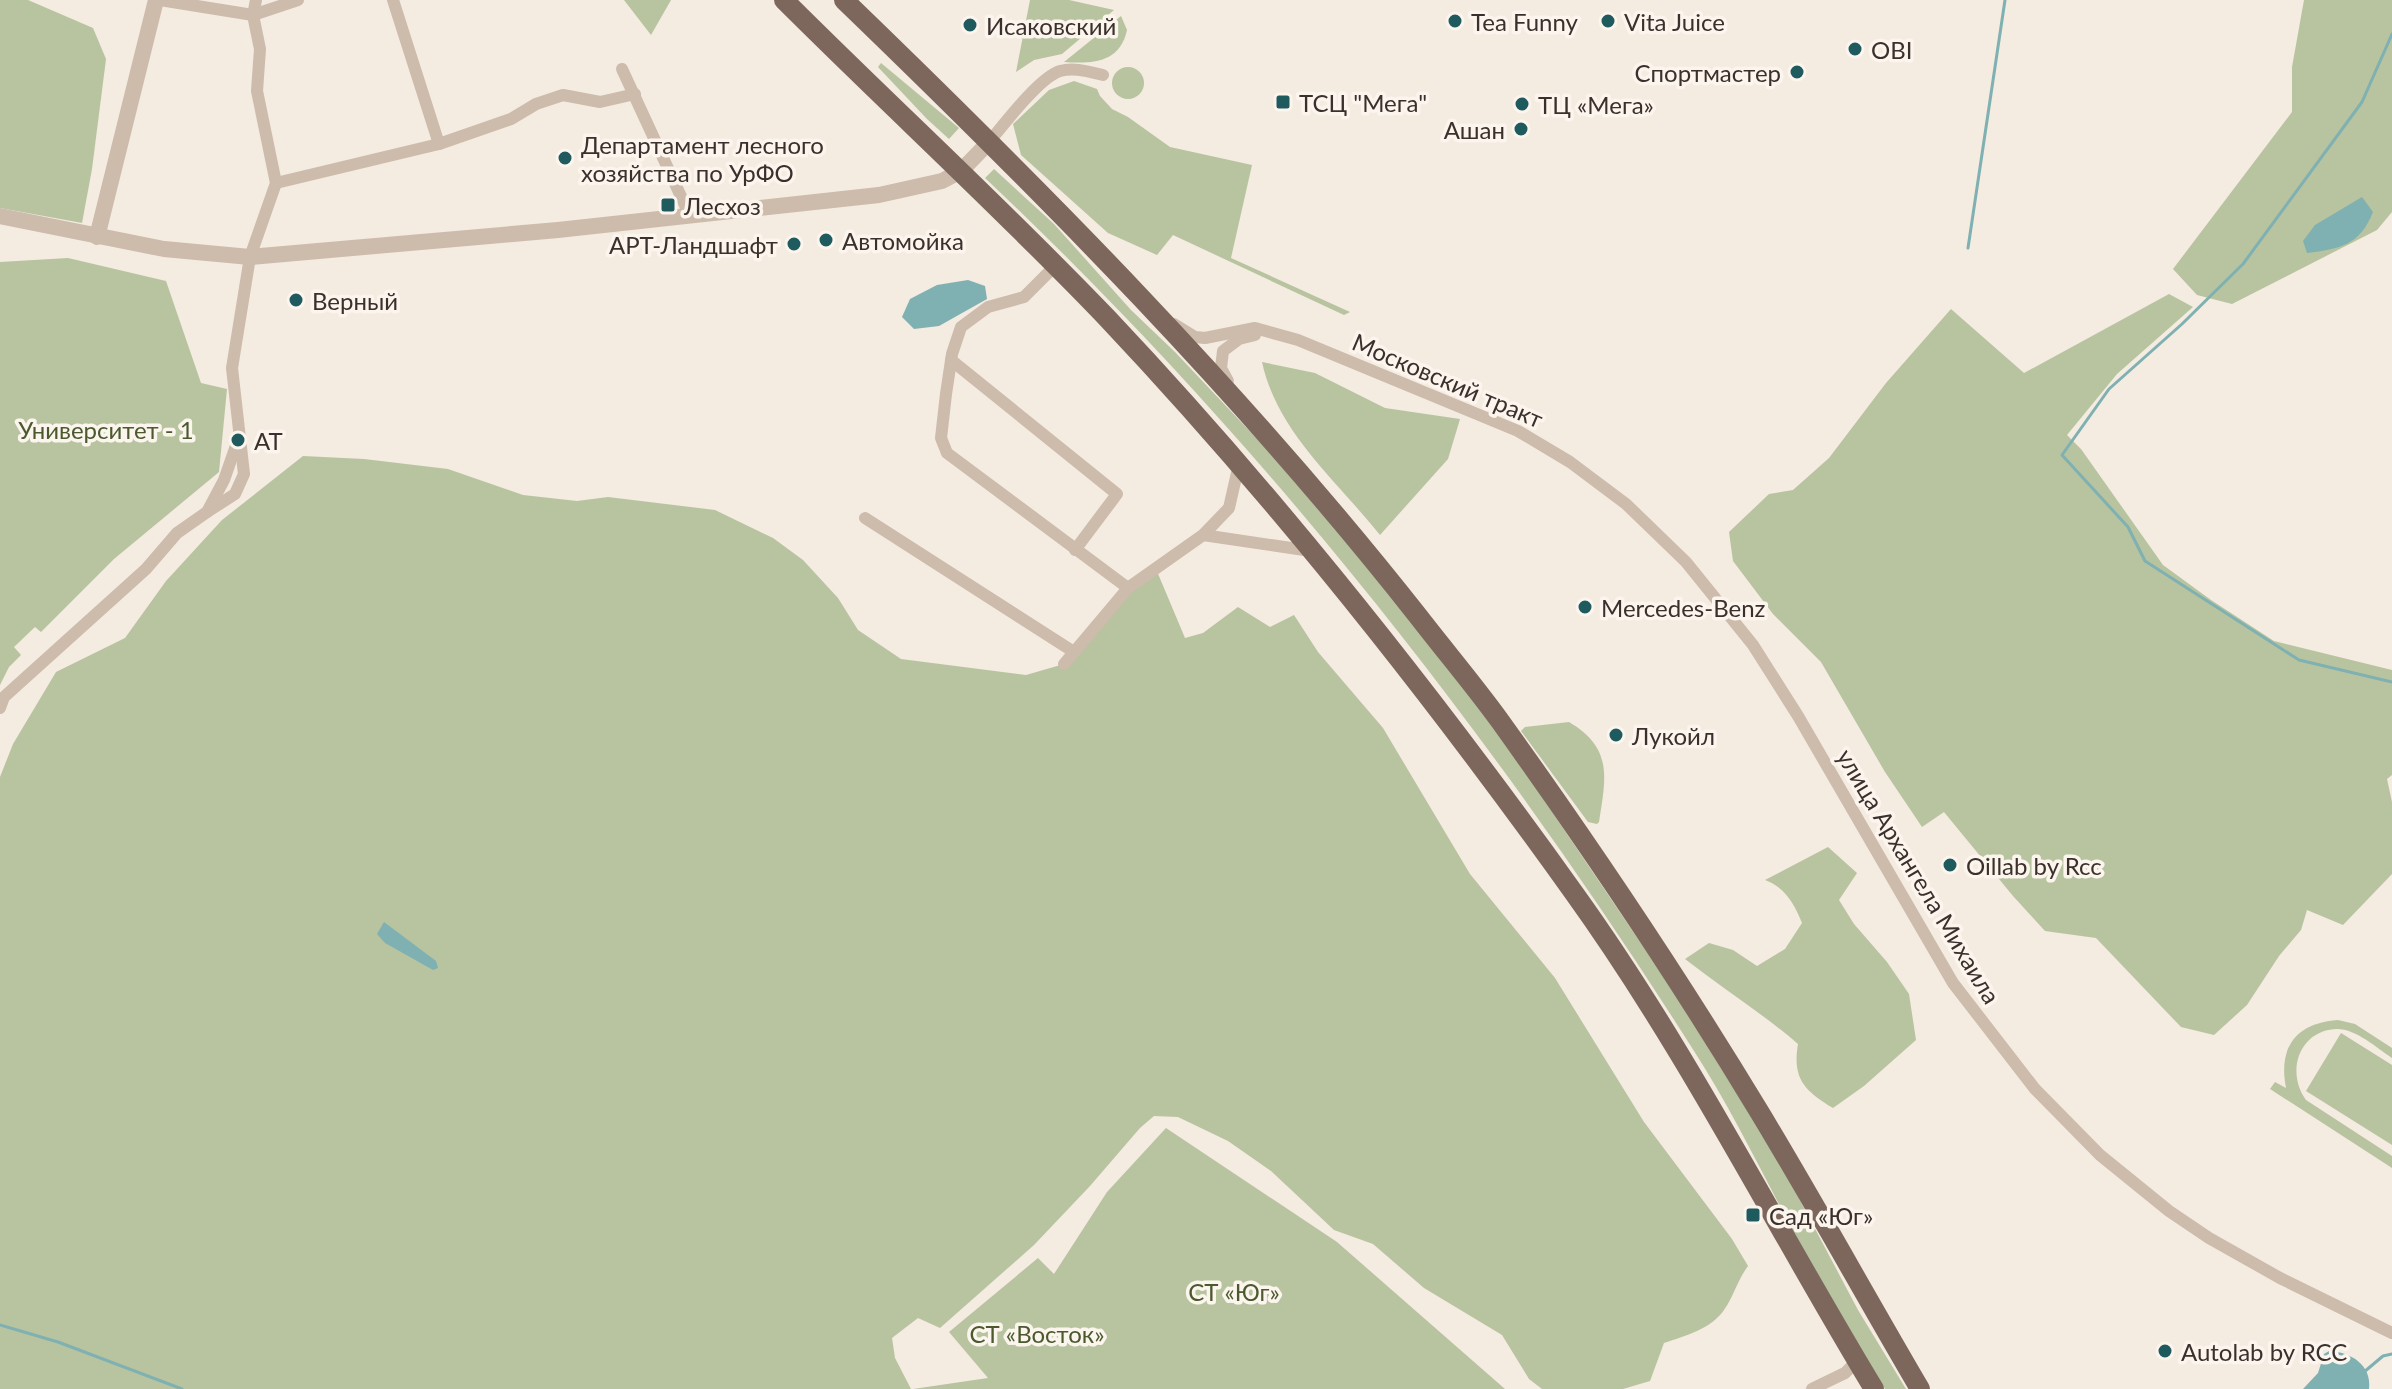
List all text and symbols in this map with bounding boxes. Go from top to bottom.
place label: Tea Funny [1471,7,1579,36]
place label: Vita Juice [1624,7,1725,36]
place label: Исаковский [986,11,1116,40]
marker: Tea Funny [1446,12,1464,30]
marker: Vita Juice [1599,12,1617,30]
marker: Исаковский [961,16,979,34]
place label: OBI [1871,35,1912,64]
marker: OBI [1846,40,1864,58]
place label: Спортмастер [1635,58,1781,87]
marker: Спортмастер [1788,63,1806,81]
place label: ТСЦ "Мега" [1299,88,1427,117]
place label: ТЦ «Мега» [1538,90,1654,119]
marker: ТСЦ "Мега" [1274,93,1292,111]
marker: ТЦ «Мега» [1513,95,1531,113]
place label: Ашан [1444,115,1505,144]
marker: Ашан [1512,120,1530,138]
place label: Департамент лесного хозяйства по УрФО [581,130,824,187]
marker: Департамент лесного хозяйства по УрФО [556,149,574,167]
place label: Лесхоз [683,191,761,220]
marker: Лесхоз [659,196,677,214]
place label: Автомойка [842,226,964,255]
place label: АРТ-Ландшафт [609,230,778,259]
marker: Автомойка [817,231,835,249]
marker: АРТ-Ландшафт [785,235,803,253]
place label: Верный [312,286,398,315]
marker: Верный [287,291,305,309]
street label: Московский тракт [1348,327,1548,433]
park label: Университет - 1 [18,415,194,444]
place label: AT [254,426,283,455]
marker: AT [229,431,247,449]
place label: Mercedes-Benz [1601,593,1766,622]
marker: Mercedes-Benz [1576,598,1594,616]
place label: Лукойл [1631,721,1715,750]
marker: Лукойл [1607,726,1625,744]
street label: улица Архангела Михаила [1831,743,2007,1009]
place label: Oillab by Rcc [1966,851,2102,880]
marker: Oillab by Rcc [1941,856,1959,874]
place label: Сад «Юг» [1769,1201,1873,1230]
marker: Сад «Юг» [1744,1206,1762,1224]
park label: СТ «Юг» [1188,1277,1280,1306]
park label: СТ «Восток» [969,1319,1105,1348]
place label: Autolab by RCC [2181,1337,2347,1366]
marker: Autolab by RCC [2156,1342,2174,1360]

